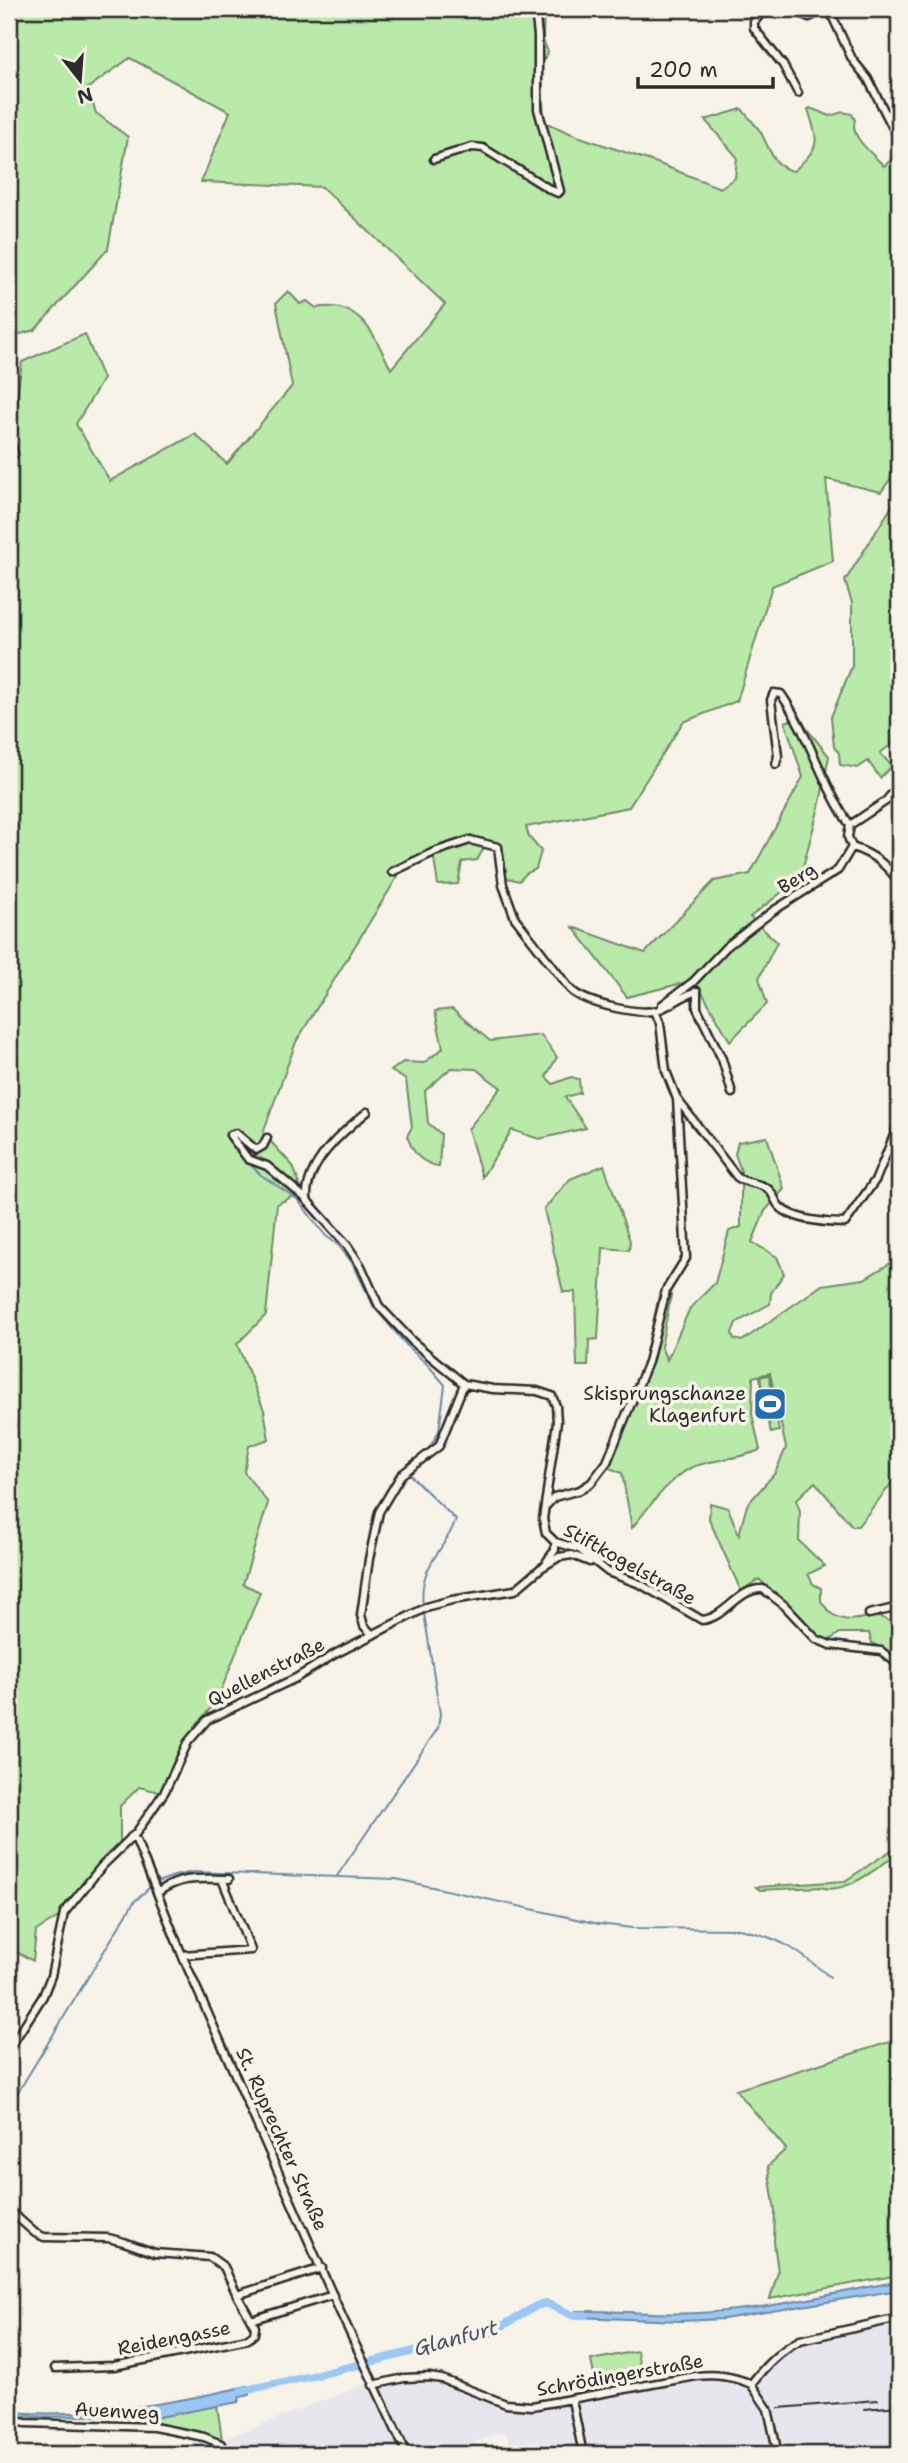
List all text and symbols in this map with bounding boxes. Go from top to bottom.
north arrow [46,46,116,116]
scale bar [638,46,773,90]
text: 200 m [649,56,718,84]
text: N [74,82,96,110]
street label: Berg [773,856,821,900]
place label: Skisprungschanze Klagenfurt [583,1381,746,1428]
sports icon: Skisprungschanze Klagenfurt [751,1385,789,1423]
street label: Stiftkogelstraße [559,1517,701,1611]
street label: Quellenstraße [203,1632,329,1712]
street label: St. Ruprechter Straße [230,2044,334,2234]
water label: Glanfurt [411,2313,502,2363]
street label: Reidengasse [115,2315,233,2361]
street label: Schrödingerstraße [535,2348,705,2402]
street label: Auenweg [74,2396,160,2426]

